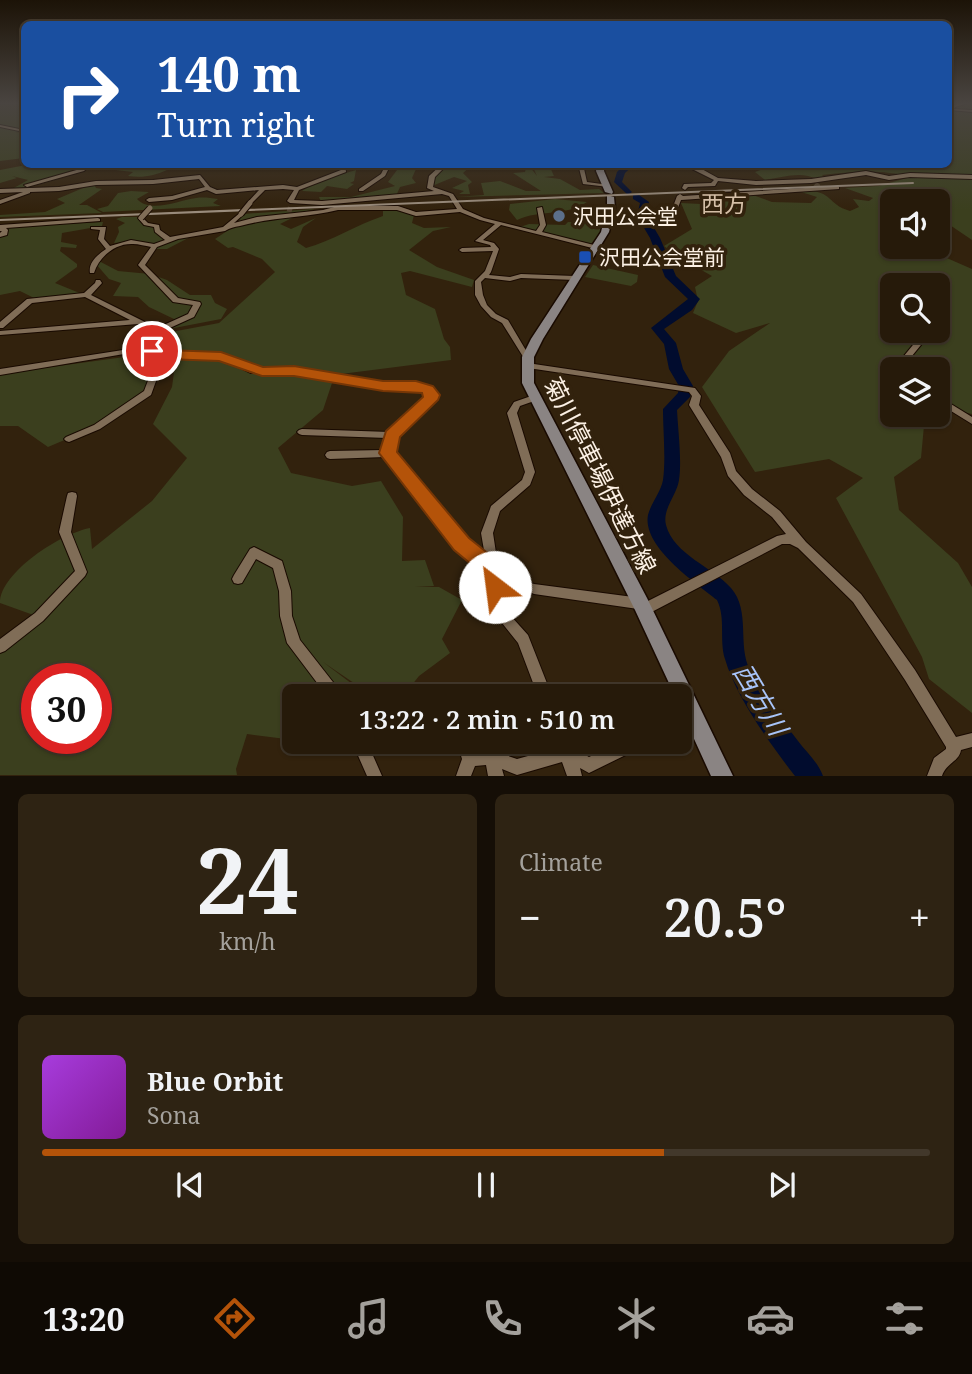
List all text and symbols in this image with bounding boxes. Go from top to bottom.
text: 140 m [157,40,301,106]
icon: right [42,49,133,140]
text: Turn right [157,103,315,146]
district label: 西方 [701,187,747,219]
map controls [880,189,950,427]
button: sound [880,189,950,259]
place label: 沢田公会堂 [573,202,678,230]
marker: 沢田公会堂 [551,208,567,224]
place label: 沢田公会堂前 [599,243,725,271]
marker: 沢田公会堂前 [577,249,593,265]
button: search [880,273,950,343]
pin [122,321,182,381]
icon: arrive [133,332,171,370]
button: layers [880,357,950,427]
street label: 菊川停車場伊達方線 [537,371,665,579]
position arrow [458,550,532,624]
water label: 西方川 [725,656,798,744]
speed limit sign: 30 [21,663,112,754]
text: 13:22 · 2 min · 510 m [359,701,615,737]
text: 24 [196,817,299,941]
text: Climate [519,846,603,878]
text: 20.5° [663,881,786,952]
text: − [519,891,541,943]
text: + [909,891,930,943]
text: km/h [219,925,276,957]
text: Blue Orbit [147,1063,283,1099]
text: Sona [147,1099,201,1131]
icon: previous [171,1166,209,1204]
icon: pause [467,1166,505,1204]
icon: next [763,1166,801,1204]
icon: directions [210,1294,259,1343]
icon: music [344,1294,393,1343]
icon: phone [478,1294,527,1343]
icon: climate [612,1294,661,1343]
icon: car [746,1294,795,1343]
icon: filters [880,1294,929,1343]
text: 13:20 [43,1297,125,1340]

